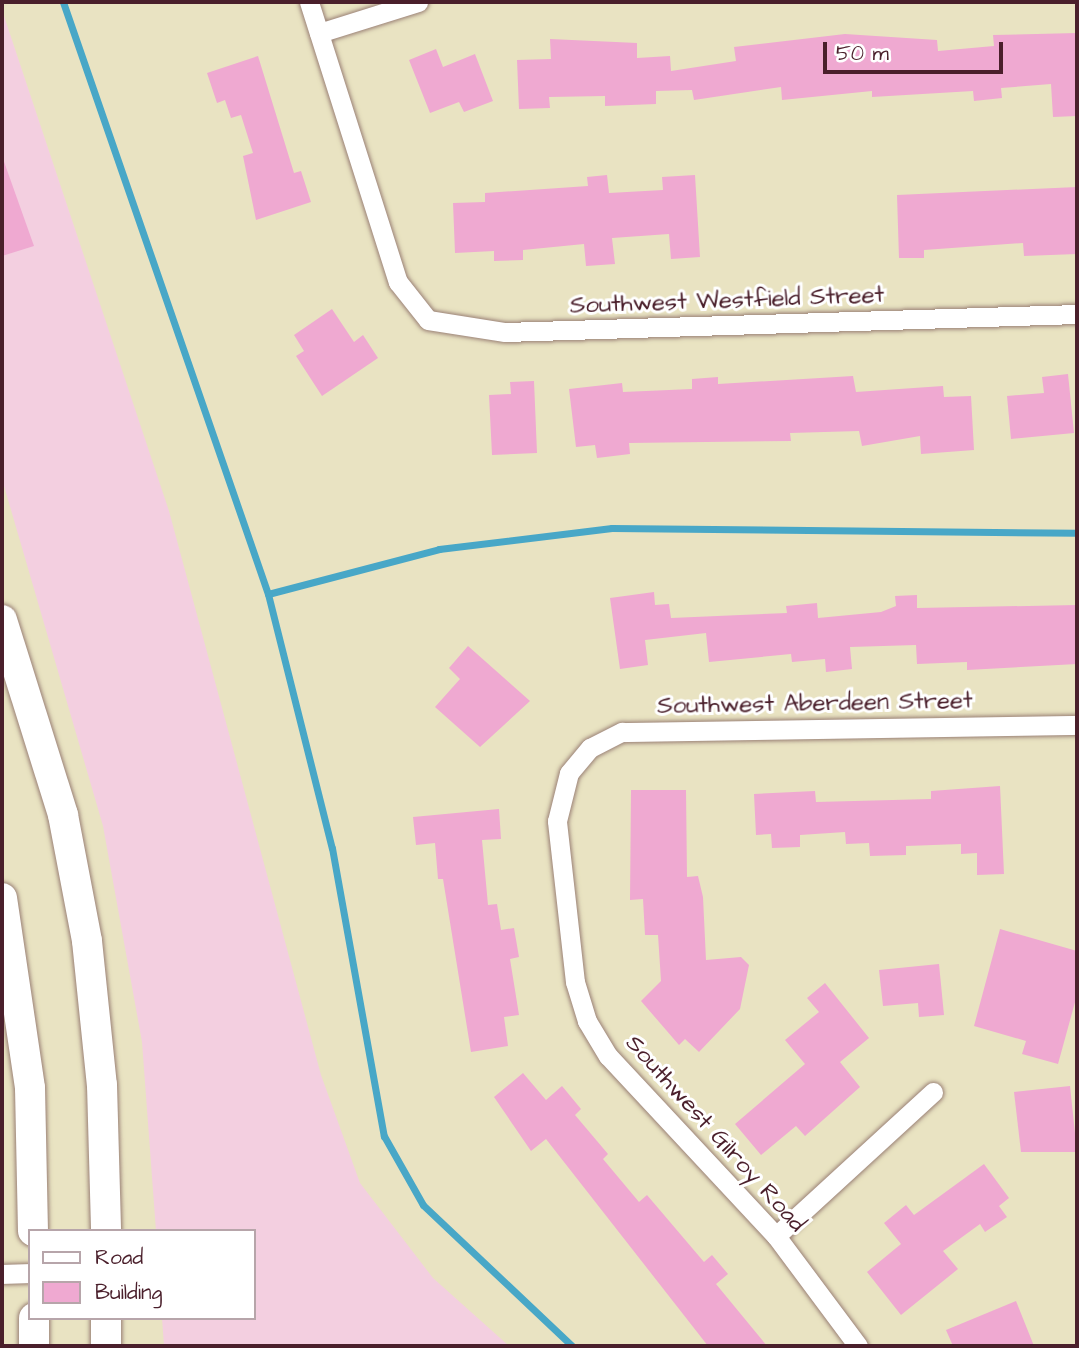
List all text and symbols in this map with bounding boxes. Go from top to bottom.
scale bar [827,28,1007,72]
text: 50 m [836,39,889,68]
street label: Southwest Westfield Street [569,281,885,321]
street label: Southwest Aberdeen Street [657,687,973,721]
street label: Southwest Gilroy Road [619,1030,811,1238]
legend [28,1229,256,1320]
text: Road [95,1243,143,1272]
text: Building [95,1278,162,1307]

